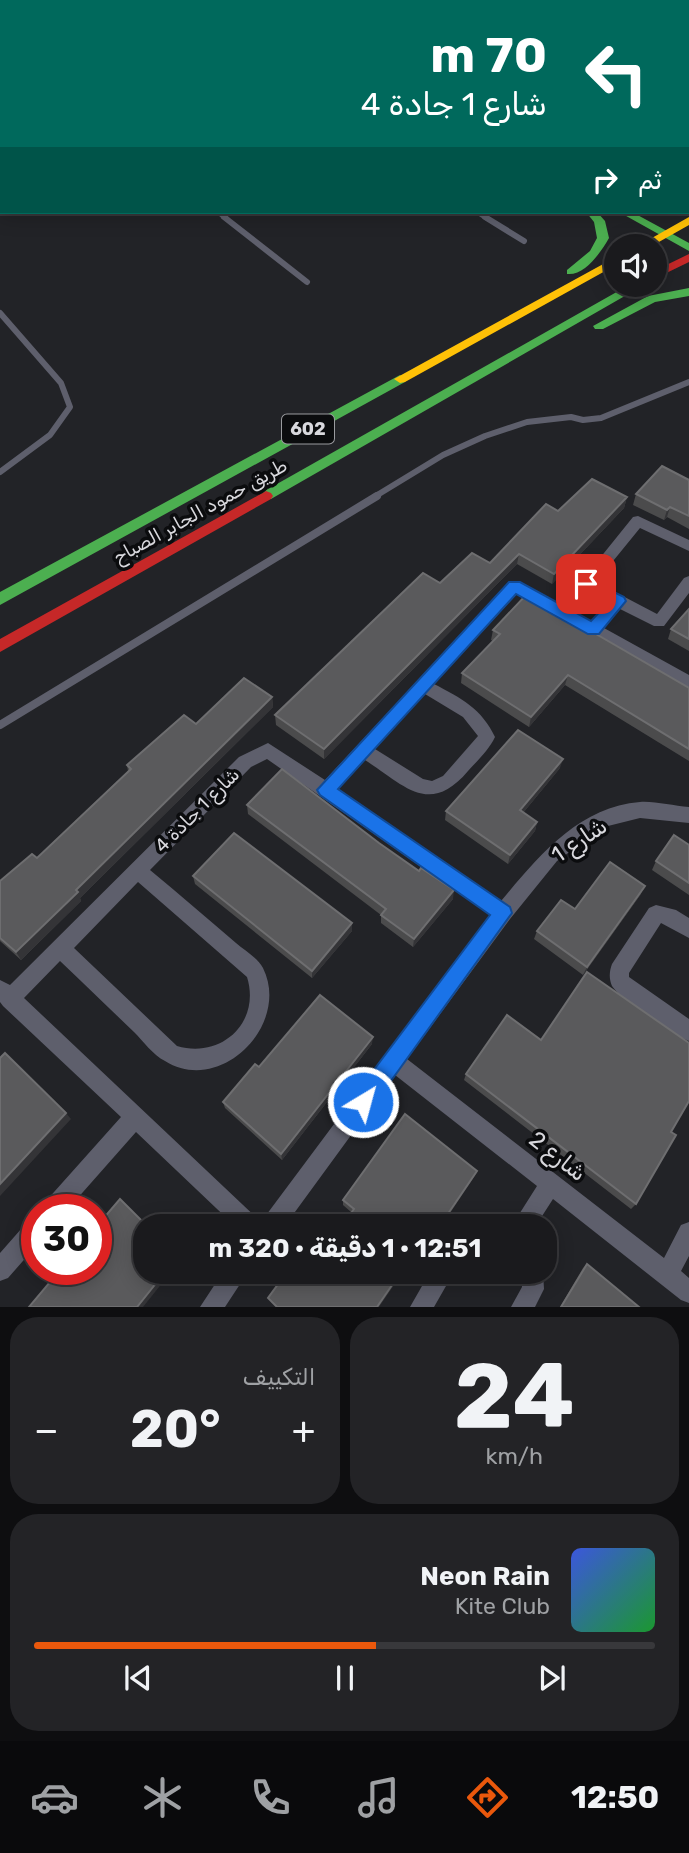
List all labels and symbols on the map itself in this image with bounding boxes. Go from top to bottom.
road number: 602 [282,414,334,444]
street label: طريق حمود الجابر الصباح [109,454,292,570]
pin [556,554,616,614]
street label: شارع 1 جادة 4 [150,763,246,859]
street label: شارع 1 [546,811,613,870]
position arrow [326,1065,400,1139]
street label: شارع 2 [523,1125,592,1189]
speed limit sign: 30 [21,1194,112,1285]

